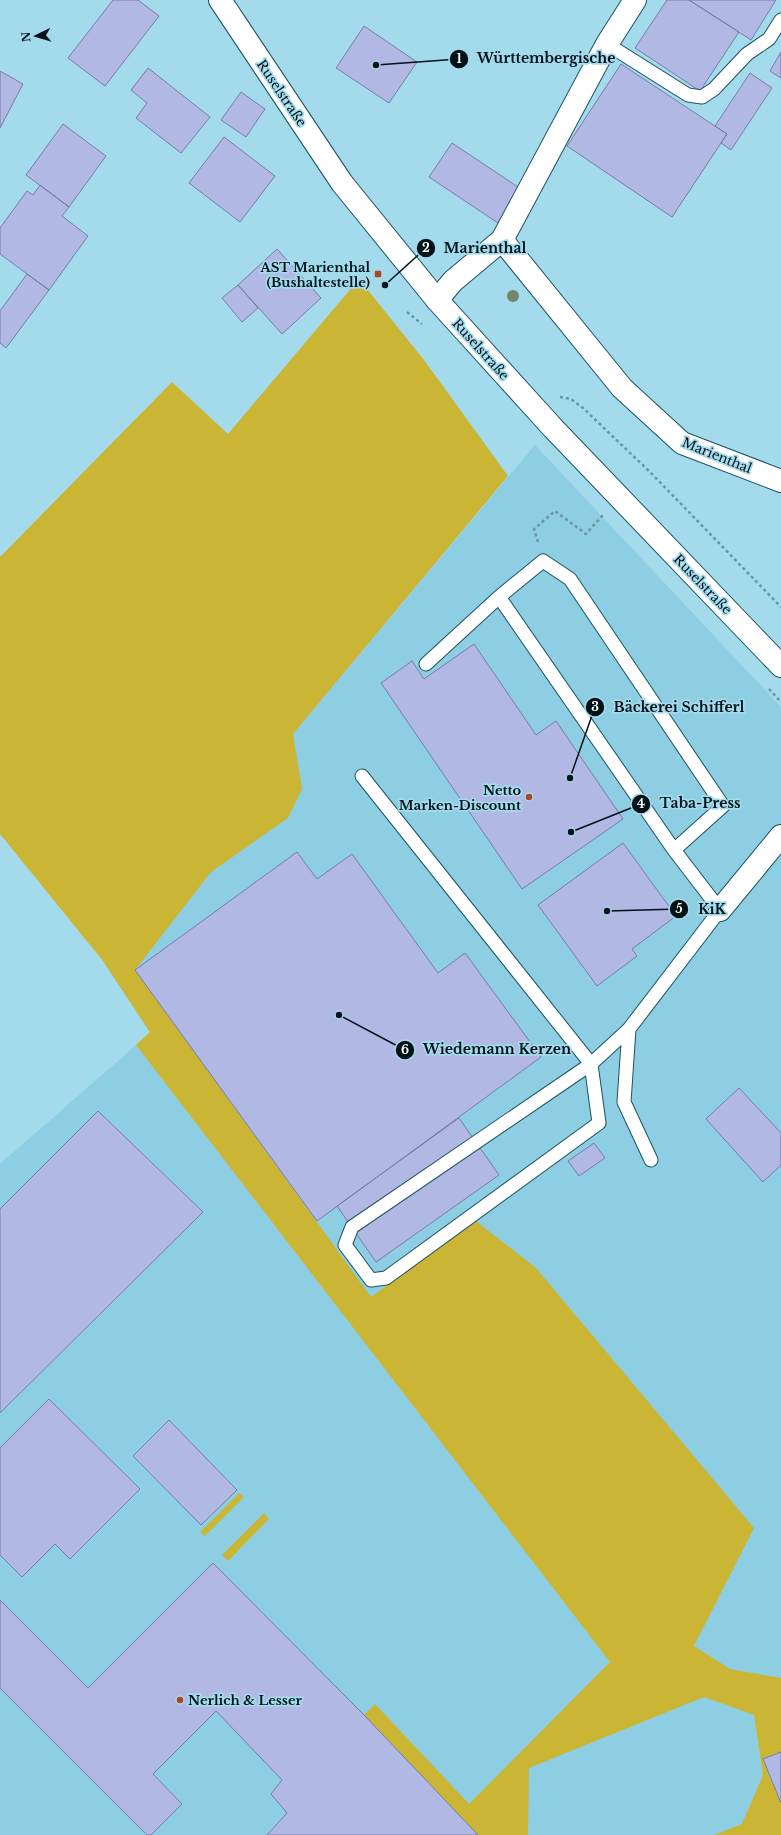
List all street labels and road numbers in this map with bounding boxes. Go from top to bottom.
street label: Ruselstraße [253,57,310,130]
street label: Ruselstraße [449,315,513,384]
street label: Marienthal [679,434,754,477]
street label: Ruselstraße [670,551,736,618]

